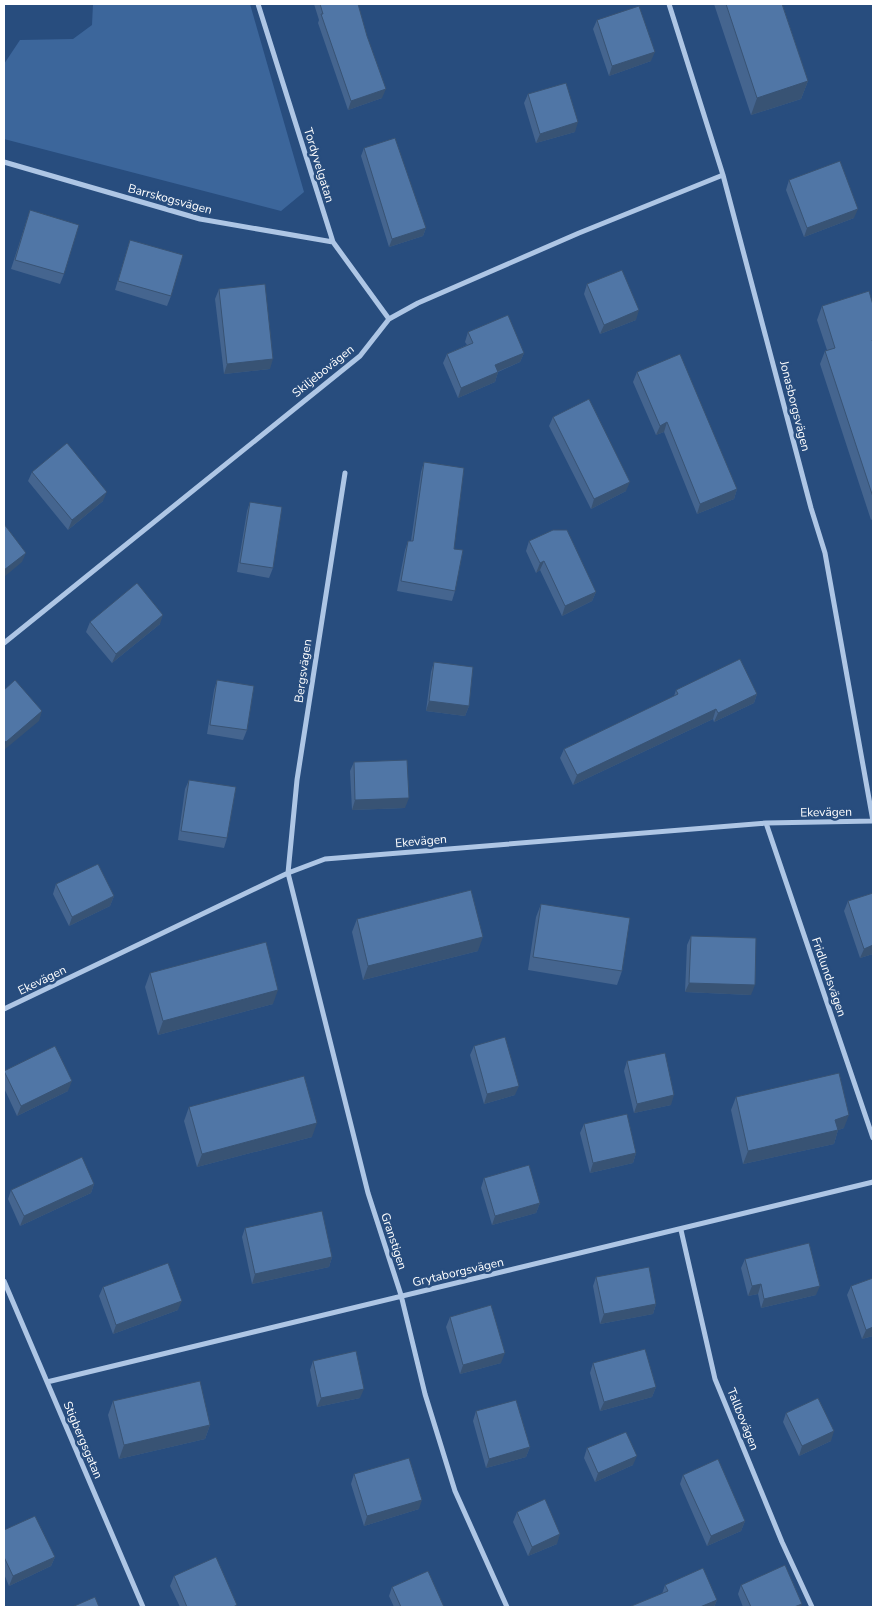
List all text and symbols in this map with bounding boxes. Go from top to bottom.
street label: Tordyvelgatan [300,126,338,204]
street label: Barrskogsvägen [126,180,214,218]
street label: Skiljebovägen [289,341,357,401]
street label: Jonasborgsvägen [776,358,814,453]
street label: Bergsvägen [291,638,315,704]
street label: Ekevägen [800,804,852,820]
street label: Ekevägen [394,831,448,851]
street label: Fridlundsvägen [808,935,850,1019]
street label: Ekevägen [15,961,69,999]
street label: Granstigen [377,1210,411,1272]
street label: Grytaborgsvägen [411,1254,505,1290]
street label: Tallbovägen [723,1385,763,1453]
street label: Stigbergsgatan [60,1399,106,1481]

